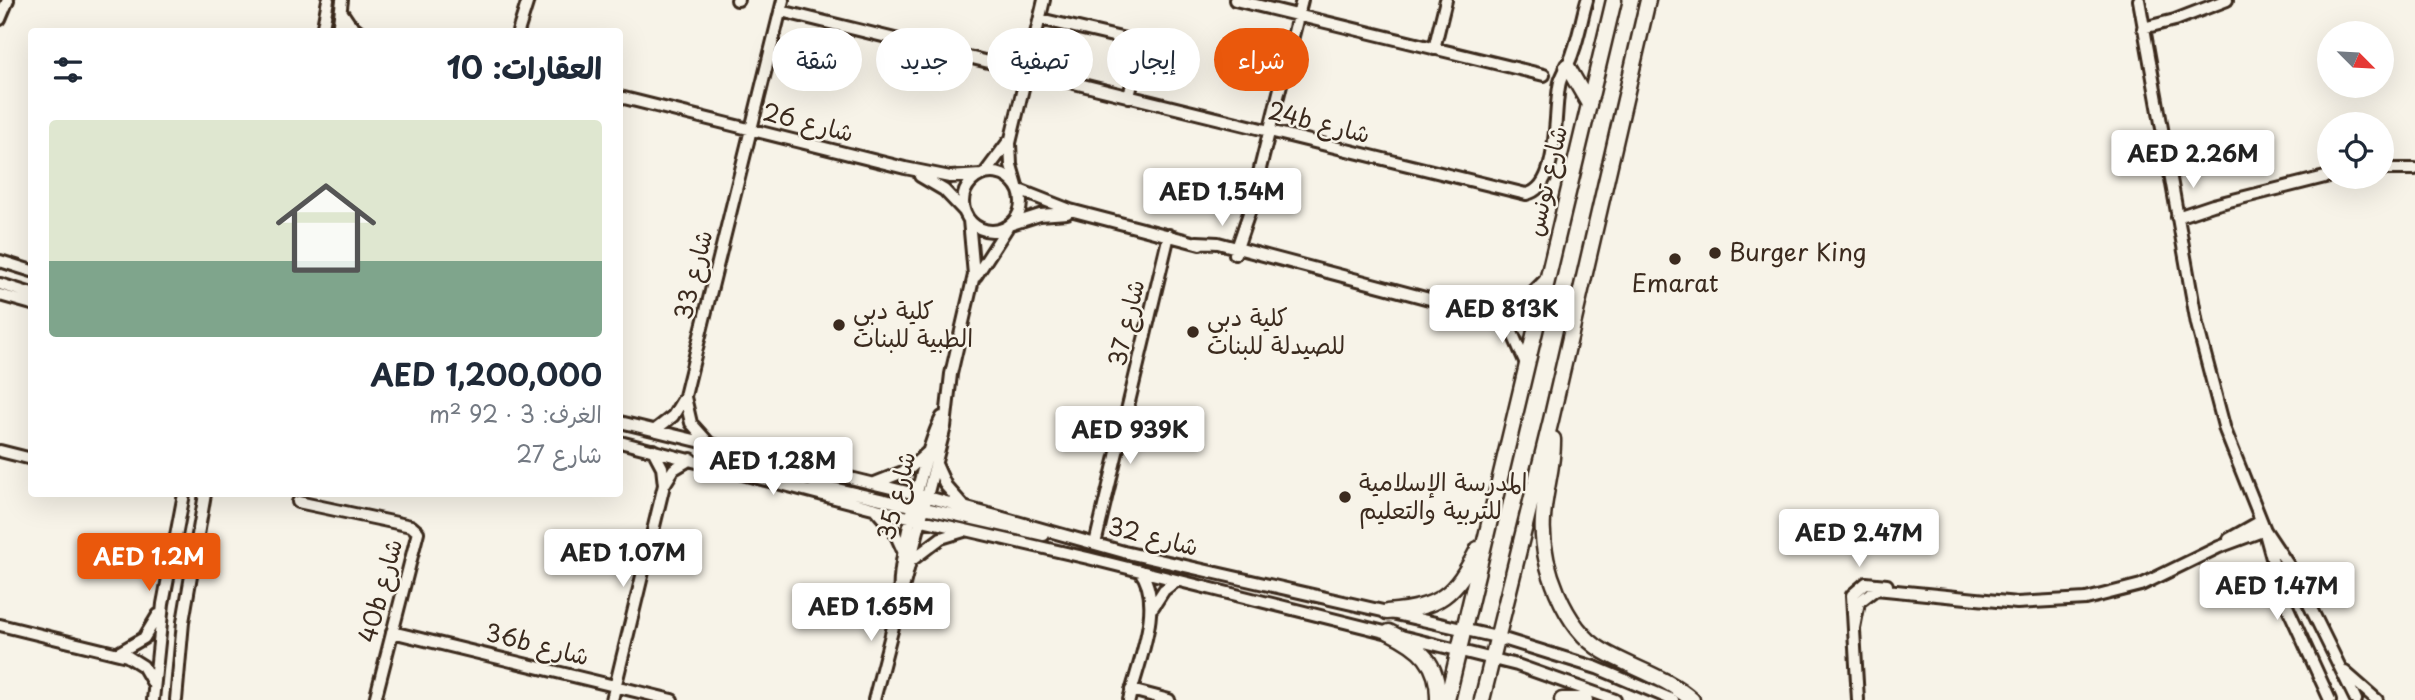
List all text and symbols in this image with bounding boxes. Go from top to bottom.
north arrow [2317,21,2394,98]
map controls [2317,21,2394,189]
chip: شقة [772,28,862,91]
chip: جديد [876,28,973,91]
chip: تصفية [987,28,1093,91]
chip: إيجار [1107,28,1200,91]
chip: شراء [1214,28,1309,91]
text: العقارات: 10 [446,44,602,89]
icon: filters [49,51,87,89]
street label: 24b شارع [1264,91,1374,152]
street label: شارع 26 [759,92,858,151]
button: locate [2317,112,2394,189]
street label: شارع تونس [1515,122,1576,239]
pin: AED 2.26M [2113,130,2273,190]
text: AED 2.26M [2127,135,2259,170]
icon: home [263,165,389,291]
pin: AED 1.54M [1142,168,1302,228]
text: AED 1.54M [1159,173,1285,208]
street label: شارع 33 [664,226,722,323]
place label: Burger King [1729,233,1867,269]
marker: Burger King [1707,245,1723,261]
marker: Emarat [1667,251,1683,267]
place label: Emarat [1631,264,1719,300]
street label: شارع 37 [1098,276,1153,370]
pin: AED 813K [1430,286,1574,345]
text: AED 813K [1445,290,1559,325]
place label: كلية دبي الطبية للبنات [853,291,973,355]
place label: كلية دبي للصيدلة للبنات [1207,298,1345,362]
marker: كلية دبي الطبية للبنات [831,317,847,333]
marker: كلية دبي للصيدلة للبنات [1185,324,1201,340]
text: AED 1,200,000 [370,351,602,396]
text: الغرف: 3 · 92 m² [429,396,602,431]
pin: AED 939K [1058,406,1202,466]
text: AED 939K [1071,411,1189,446]
text: شارع 27 [516,436,602,471]
pin: AED 1.28M [693,438,853,497]
text: AED 1.28M [710,442,836,477]
street label: شارع 35 [867,447,924,544]
place label: المدرسة الإسلامية للتربية والتعليم [1359,463,1528,529]
marker: المدرسة الإسلامية للتربية والتعليم [1337,489,1353,505]
street label: شارع 32 [1104,506,1202,565]
pin: AED 2.47M [1779,510,1939,569]
text: AED 2.47M [1795,514,1923,549]
pin: AED 1.07M [543,530,703,589]
pin: AED 1.2M [77,534,221,593]
text: AED 1.07M [560,534,686,569]
street label: 40b شارع [348,535,411,647]
text: AED 1.2M [93,538,205,573]
pin: AED 1.47M [2197,562,2357,622]
text: AED 1.47M [2216,567,2338,602]
pin: AED 1.65M [791,584,951,643]
text: AED 1.65M [808,588,934,623]
street label: 36b شارع [482,613,593,674]

